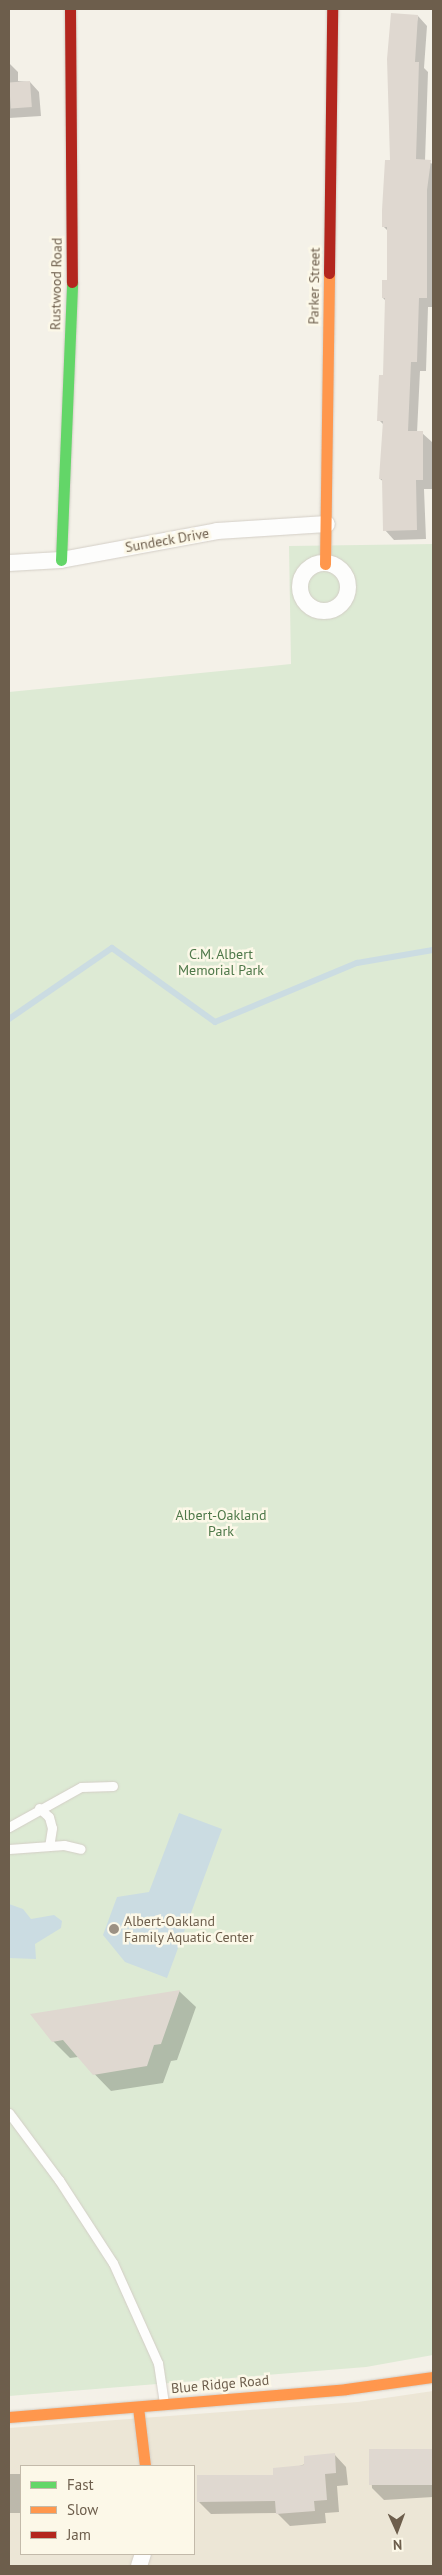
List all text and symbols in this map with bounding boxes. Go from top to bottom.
street label: Rustwood Road [47,238,65,330]
street label: Parker Street [305,247,323,325]
street label: Sundeck Drive [124,524,210,556]
park label: C.M. Albert Memorial Park [178,946,264,979]
park label: Albert-Oakland Park [176,1507,266,1540]
place label: Albert-Oakland Family Aquatic Center [124,1913,255,1945]
marker: Albert-Oakland Family Aquatic Center [108,1923,120,1935]
street label: Blue Ridge Road [170,2371,270,2397]
legend [20,2465,195,2555]
text: Fast [67,2475,94,2494]
text: Slow [67,2500,98,2519]
north arrow [372,2505,422,2555]
text: Jam [67,2525,91,2544]
text: N [393,2536,402,2554]

